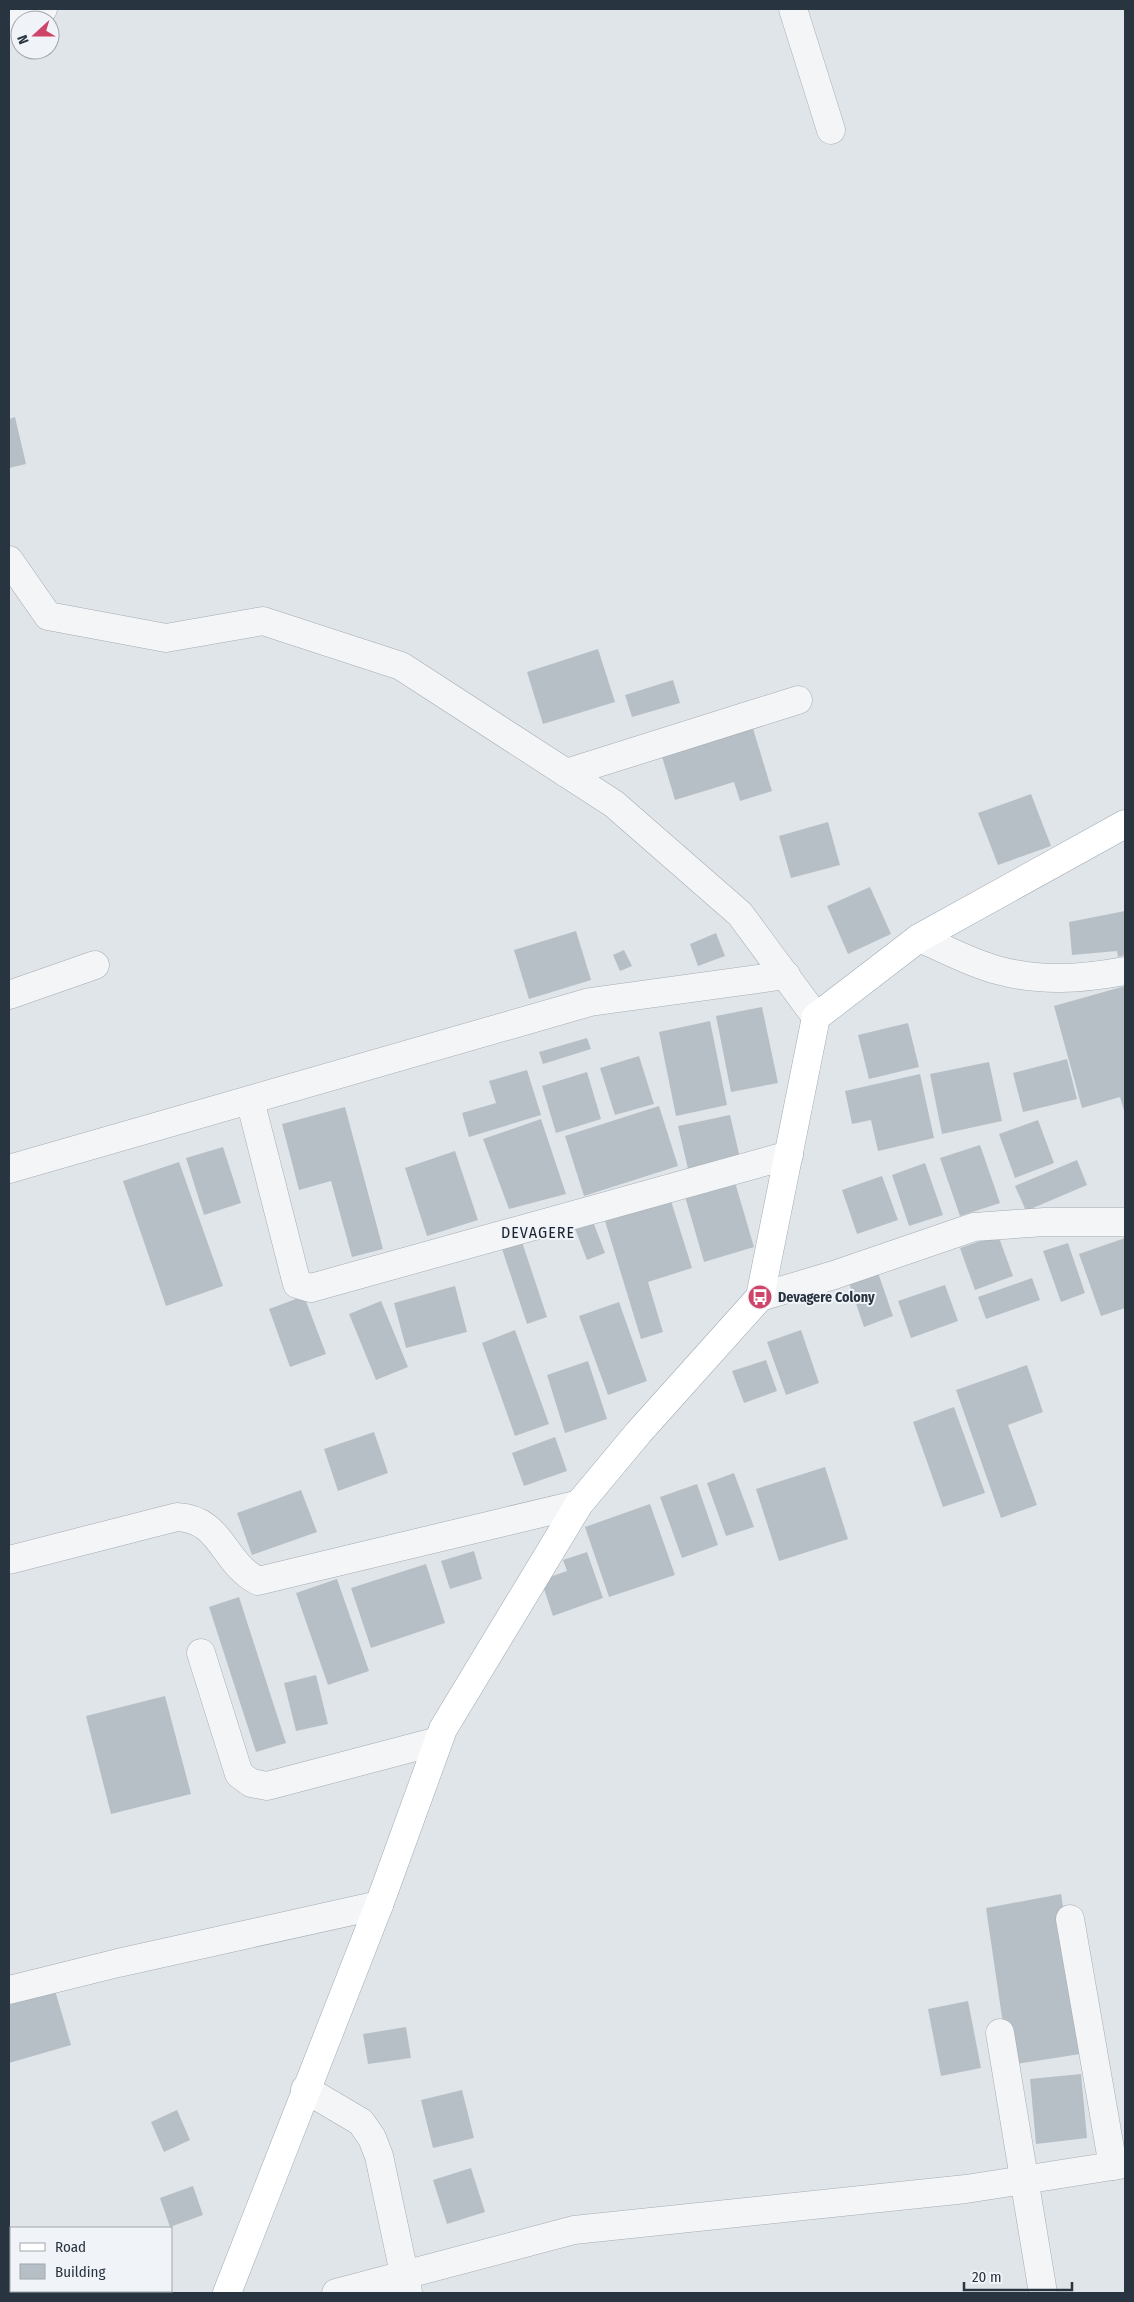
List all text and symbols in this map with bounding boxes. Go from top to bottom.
north arrow [10,10,60,60]
text: N [14,33,33,46]
district label: DEVAGERE [501,1223,575,1242]
bus stop icon: Devagere Colony [747,1284,773,1310]
place label: Devagere Colony [778,1289,875,1306]
legend [10,2227,172,2292]
text: Road [55,2238,86,2256]
scale bar [964,2260,1072,2292]
text: Building [55,2263,106,2281]
text: 20 m [972,2268,1002,2286]

